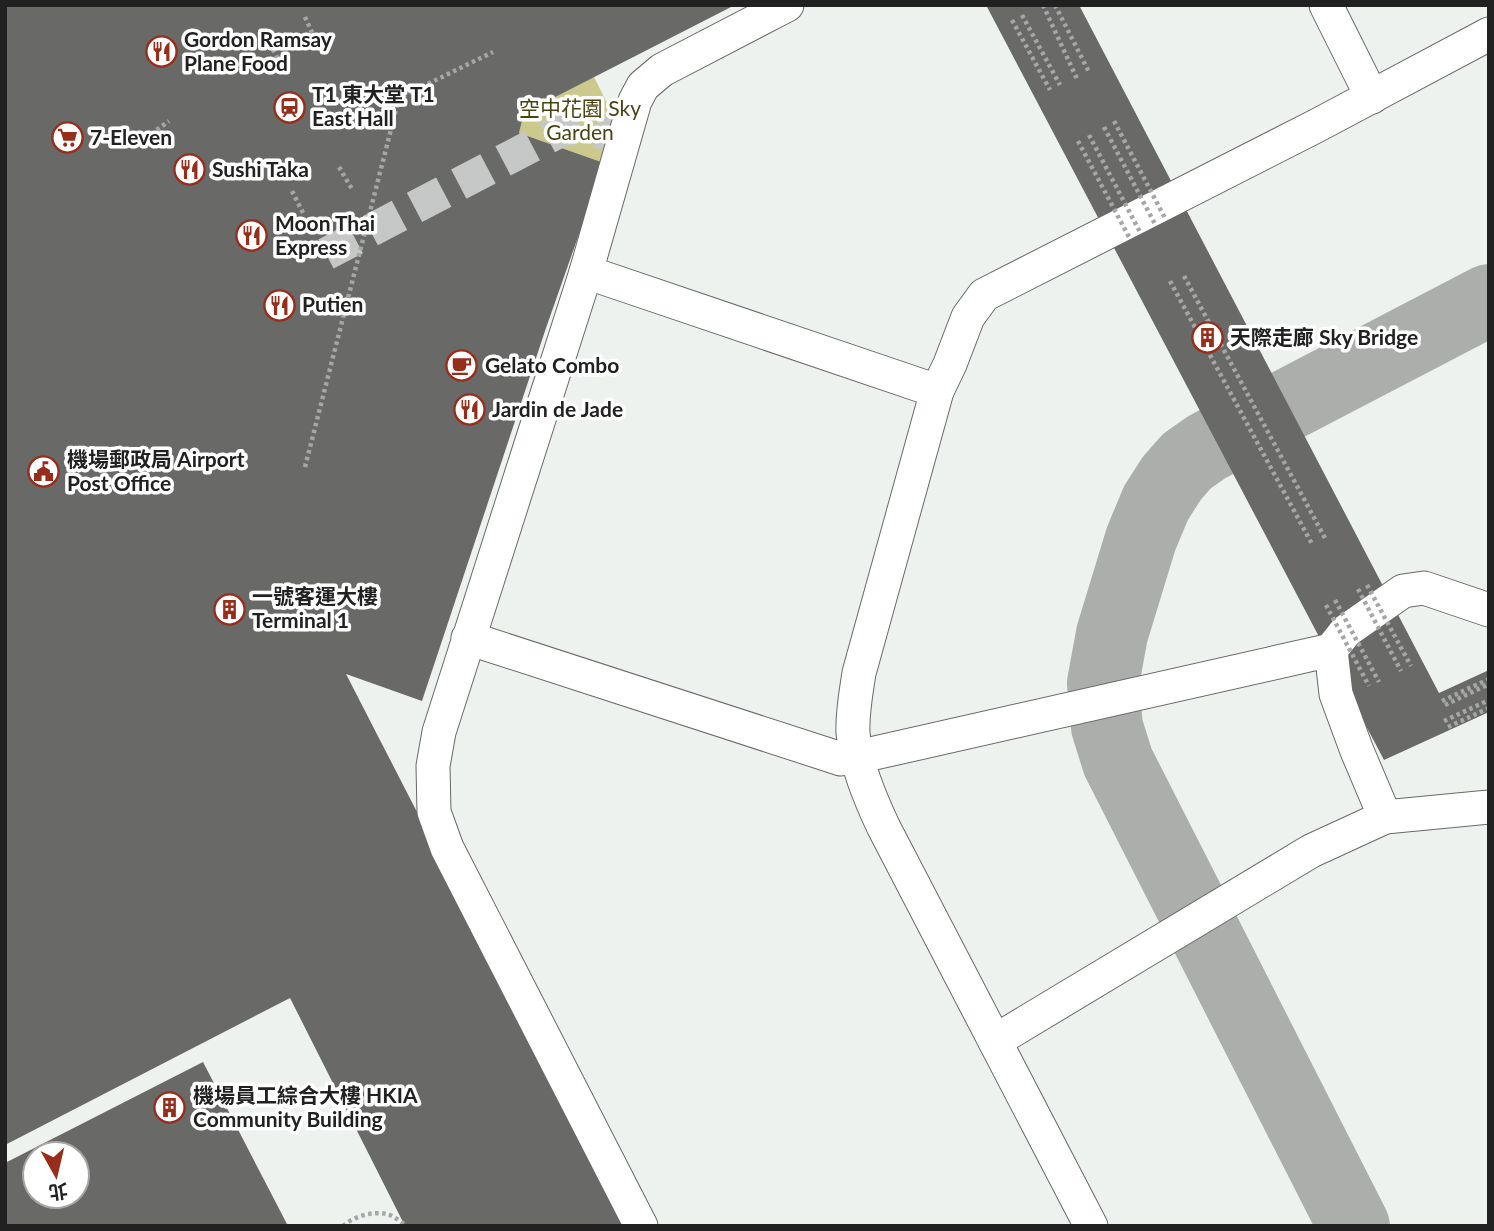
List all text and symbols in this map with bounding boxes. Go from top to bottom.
place label: Gordon Ramsay Plane Food [184,26,333,75]
restaurant icon: Gordon Ramsay Plane Food [144,35,178,69]
place label: T1 東大堂 T1 East Hall [312,81,435,130]
station icon: T1 東大堂 T1 East Hall [272,90,306,124]
park label: 空中花園 Sky Garden [519,95,641,144]
supermarket icon: 7-Eleven [50,121,84,155]
place label: 7-Eleven [90,124,172,149]
restaurant icon: Sushi Taka [172,153,206,187]
place label: Sushi Taka [212,156,309,181]
place label: Moon Thai Express [275,210,375,259]
restaurant icon: Moon Thai Express [235,219,269,253]
restaurant icon: Putien [262,288,296,322]
place label: Putien [302,291,363,316]
building icon: 天際走廊 Sky Bridge [1190,321,1224,355]
place label: 天際走廊 Sky Bridge [1230,324,1418,349]
cafe icon: Gelato Combo [445,349,479,383]
place label: Gelato Combo [485,352,619,377]
restaurant icon: Jardin de Jade [452,393,486,427]
place label: Jardin de Jade [492,396,623,421]
place label: 機場郵政局 Airport Post Office [67,446,245,495]
public building icon: 機場郵政局 Airport Post Office [27,455,61,489]
place label: 一號客運大樓 Terminal 1 [252,583,378,632]
building icon: 一號客運大樓 Terminal 1 [212,592,246,626]
place label: 機場員工綜合大樓 HKIA Community Building [193,1082,418,1131]
building icon: 機場員工綜合大樓 HKIA Community Building [153,1091,187,1125]
north arrow [21,1140,91,1210]
text: 北 [47,1180,69,1205]

